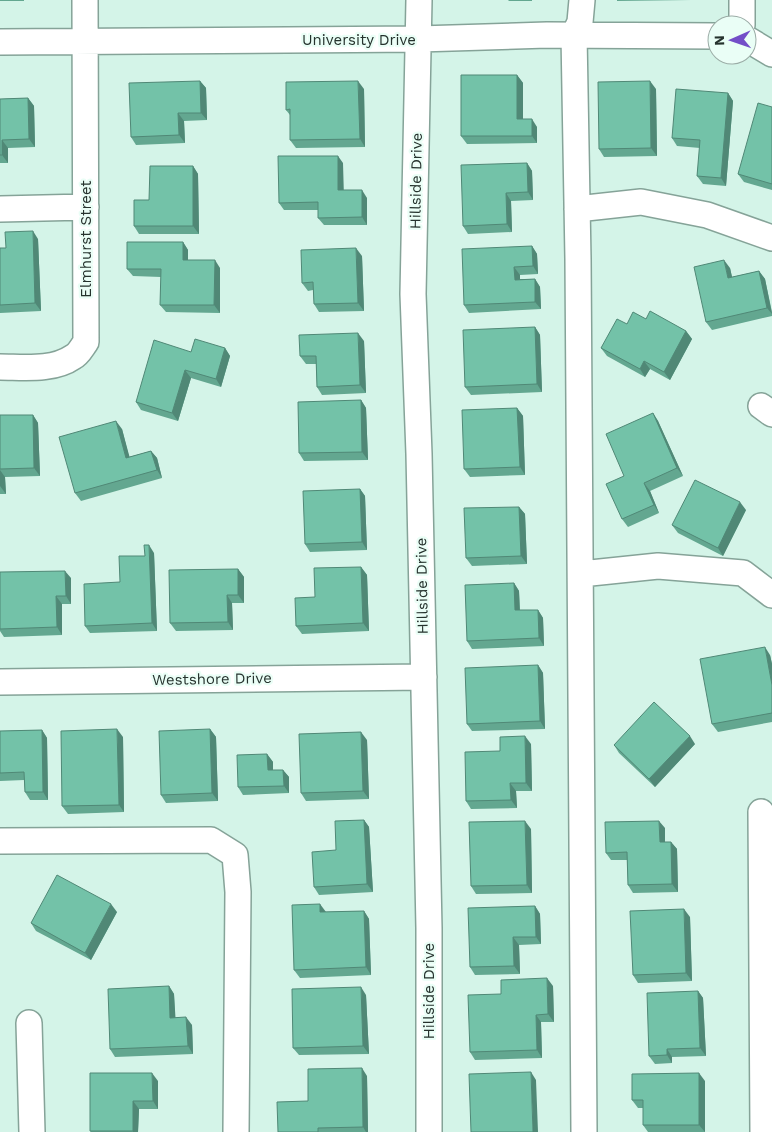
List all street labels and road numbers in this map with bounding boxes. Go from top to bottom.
street label: University Drive [302,31,416,49]
street label: Hillside Drive [406,133,426,229]
street label: Elmhurst Street [77,180,95,298]
street label: Hillside Drive [412,538,432,634]
street label: Westshore Drive [152,669,272,689]
street label: Hillside Drive [420,943,438,1039]

